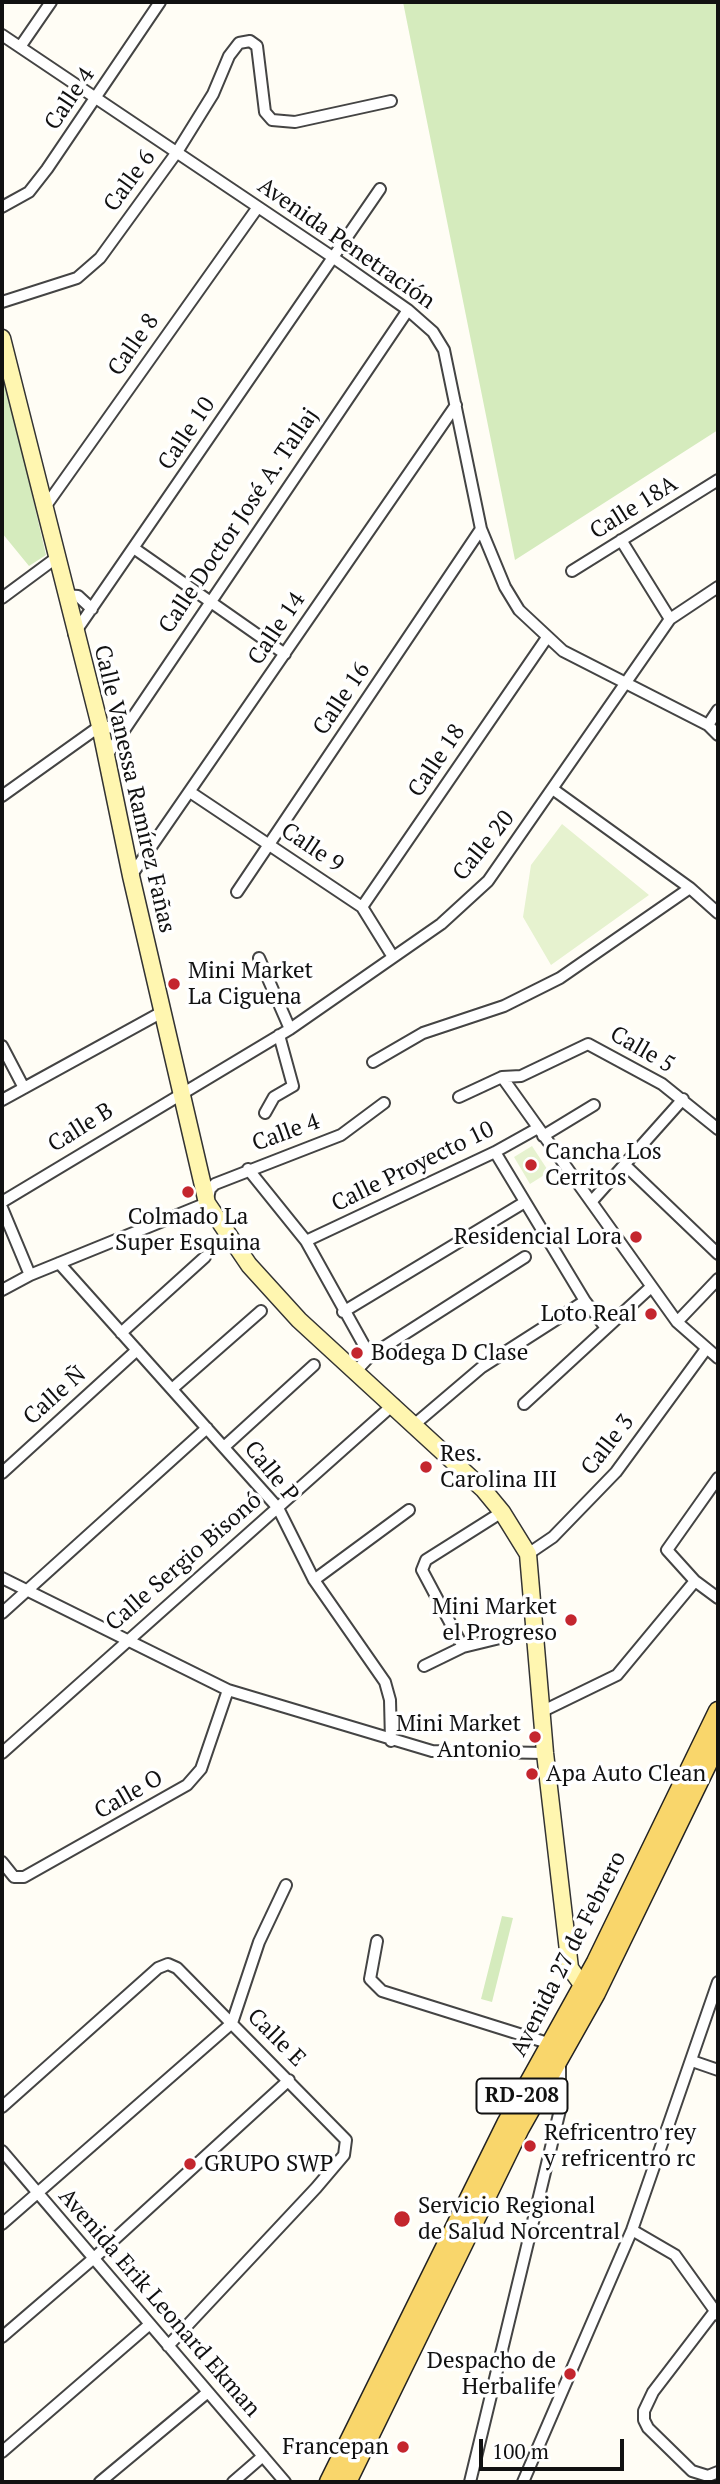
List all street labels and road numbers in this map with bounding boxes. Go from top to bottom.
street label: Calle 4 [39,62,101,136]
street label: Calle 6 [98,145,162,217]
street label: Avenida Penetración [252,172,440,316]
street label: Calle 8 [103,309,165,381]
street label: Calle 10 [153,392,221,476]
street label: Calle Doctor José A. Tallaj [153,403,325,639]
street label: Calle 18A [585,470,683,546]
street label: Calle 14 [243,587,311,671]
street label: Calle Vanessa Ramírez Fañas [87,642,181,936]
street label: Calle 16 [308,657,376,741]
street label: Calle 18 [403,719,471,803]
street label: Calle 20 [447,805,521,887]
street label: Calle 9 [275,817,349,879]
street label: Calle 5 [605,1021,679,1079]
street label: Calle B [43,1097,119,1159]
street label: Calle 4 [249,1108,323,1158]
street label: Calle Proyecto 10 [327,1116,499,1218]
street label: Calle Ñ [18,1361,92,1431]
street label: Calle 3 [576,1409,640,1481]
street label: Calle P [238,1436,304,1508]
street label: Calle Sergio Bisonó [100,1487,268,1637]
street label: Calle O [90,1764,168,1826]
street label: Avenida 27 de Febrero [505,1847,633,2061]
street label: Calle E [241,2003,311,2073]
road number: RD-208 [476,2078,568,2114]
street label: Avenida Erik Leonard Ekman [52,2183,266,2423]

